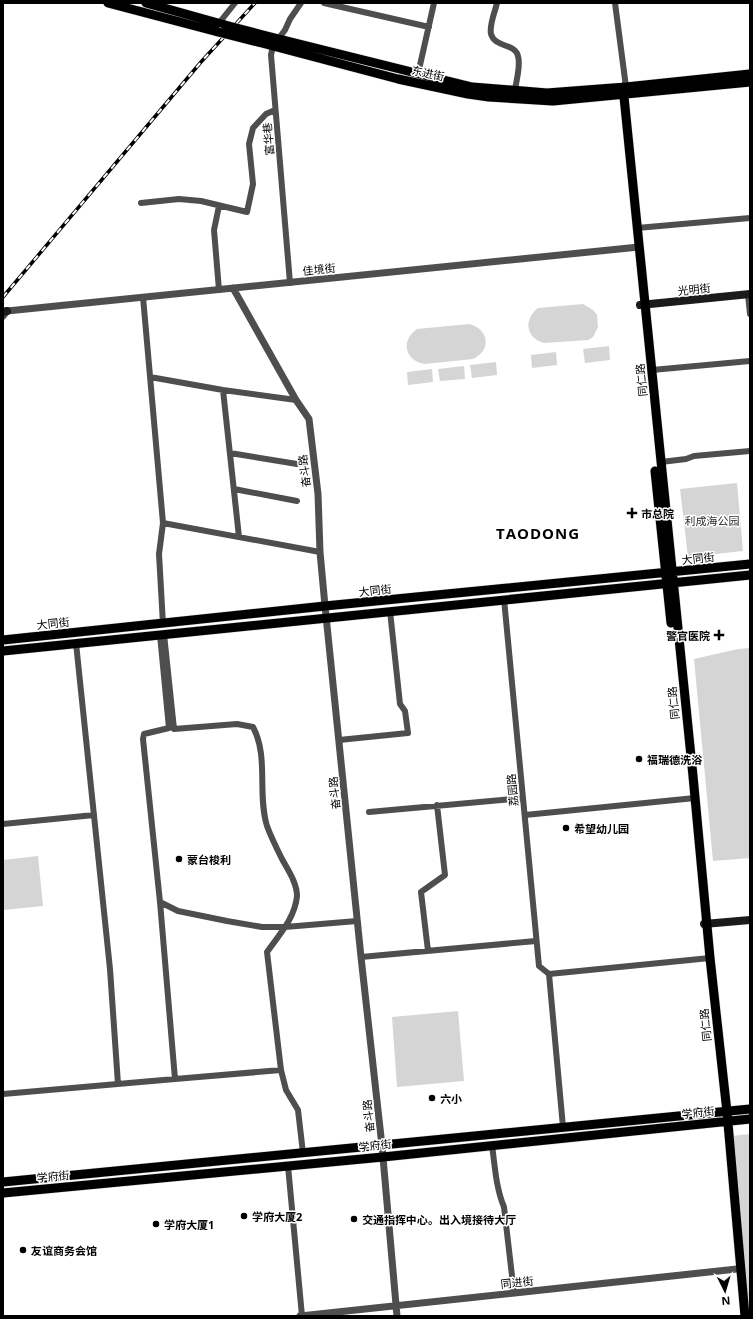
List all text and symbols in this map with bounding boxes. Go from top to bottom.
street label: 东进街 [410,62,446,84]
street label: 富华巷 [259,122,277,156]
street label: 佳境街 [302,260,336,278]
street label: 光明街 [677,280,711,298]
street label: 同仁路 [632,363,650,397]
street label: 奋斗路 [295,454,313,488]
place label: 市总院 [641,506,674,521]
marker: 市总院 [626,507,638,519]
park label: 利成海公园 [685,513,740,528]
district label: TAODONG [496,523,580,543]
street label: 大同街 [681,549,715,567]
street label: 大同街 [358,581,392,599]
street label: 大同街 [36,614,70,632]
place label: 警官医院 [666,628,710,643]
marker: 警官医院 [713,629,725,641]
street label: 同仁路 [664,686,682,720]
place label: 福瑞德洗浴 [647,752,703,767]
marker: 福瑞德洗浴 [634,754,644,764]
street label: 荔园路 [503,773,521,807]
street label: 奋斗路 [325,776,343,810]
place label: 希望幼儿园 [574,821,629,836]
marker: 希望幼儿园 [561,823,571,833]
place label: 蒙台梭利 [187,852,231,867]
marker: 蒙台梭利 [174,854,184,864]
street label: 同仁路 [696,1008,714,1042]
place label: 六小 [440,1091,462,1106]
marker: 六小 [427,1093,437,1103]
street label: 奋斗路 [359,1099,377,1133]
street label: 学府街 [681,1103,715,1121]
street label: 学府街 [358,1136,392,1154]
street label: 学府街 [36,1167,70,1185]
place label: 学府大厦2 [252,1209,302,1224]
marker: 学府大厦2 [239,1211,249,1221]
place label: 交通指挥中心。出入境接待大厅 [362,1212,516,1227]
marker: 交通指挥中心。出入境接待大厅 [349,1214,359,1224]
place label: 学府大厦1 [164,1217,214,1232]
marker: 学府大厦1 [151,1219,161,1229]
place label: 友谊商务会馆 [31,1243,97,1258]
marker: 友谊商务会馆 [18,1245,28,1255]
north arrow [705,1271,745,1311]
street label: 同进街 [500,1273,534,1291]
text: N [721,1294,731,1309]

